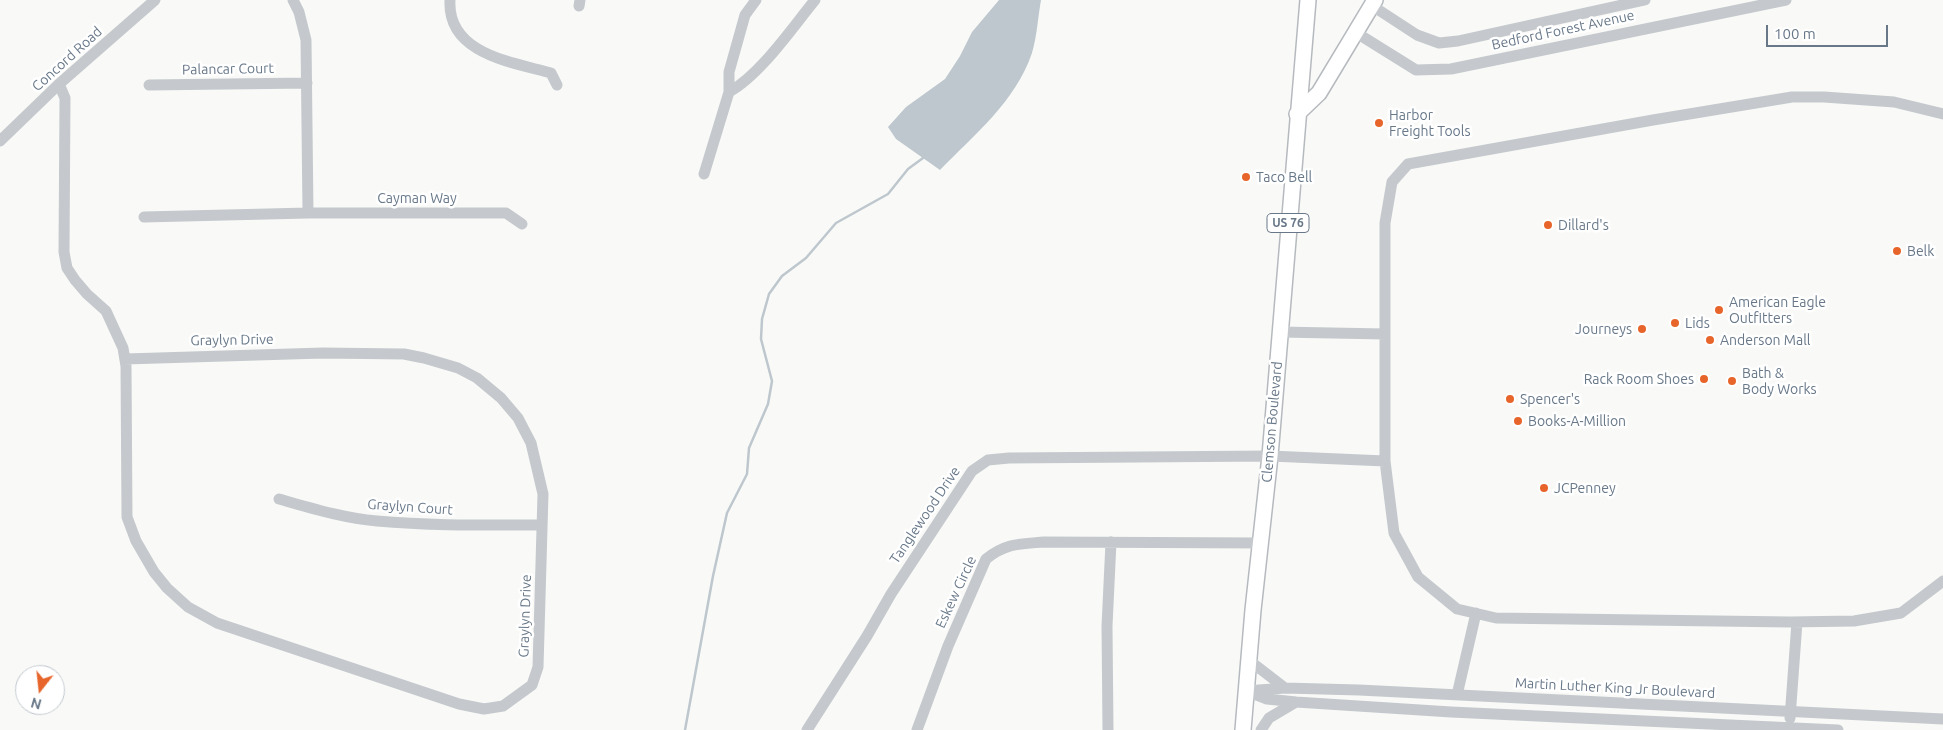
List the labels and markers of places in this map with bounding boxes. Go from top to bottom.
place label: Harbor Freight Tools [1389,107,1471,140]
marker: Harbor Freight Tools [1373,117,1385,129]
place label: Taco Bell [1256,169,1312,185]
marker: Taco Bell [1240,171,1252,183]
place label: Dillard's [1558,217,1609,233]
marker: Dillard's [1542,219,1554,231]
place label: Belk [1907,243,1934,259]
marker: Belk [1891,245,1903,257]
place label: American Eagle Outfitters [1729,294,1826,326]
marker: American Eagle Outfitters [1713,304,1725,316]
place label: Lids [1685,315,1710,331]
marker: Lids [1669,317,1681,329]
place label: Journeys [1575,321,1632,337]
marker: Journeys [1636,323,1648,335]
place label: Anderson Mall [1720,332,1810,348]
marker: Anderson Mall [1704,334,1716,346]
place label: Bath & Body Works [1742,365,1817,398]
place label: Rack Room Shoes [1584,371,1694,387]
marker: Rack Room Shoes [1698,373,1710,385]
marker: Bath & Body Works [1726,375,1738,387]
place label: Spencer's [1520,391,1580,407]
marker: Spencer's [1504,393,1516,405]
place label: Books-A-Million [1528,413,1626,429]
marker: Books-A-Million [1512,415,1524,427]
place label: JCPenney [1554,480,1616,496]
marker: JCPenney [1538,482,1550,494]

